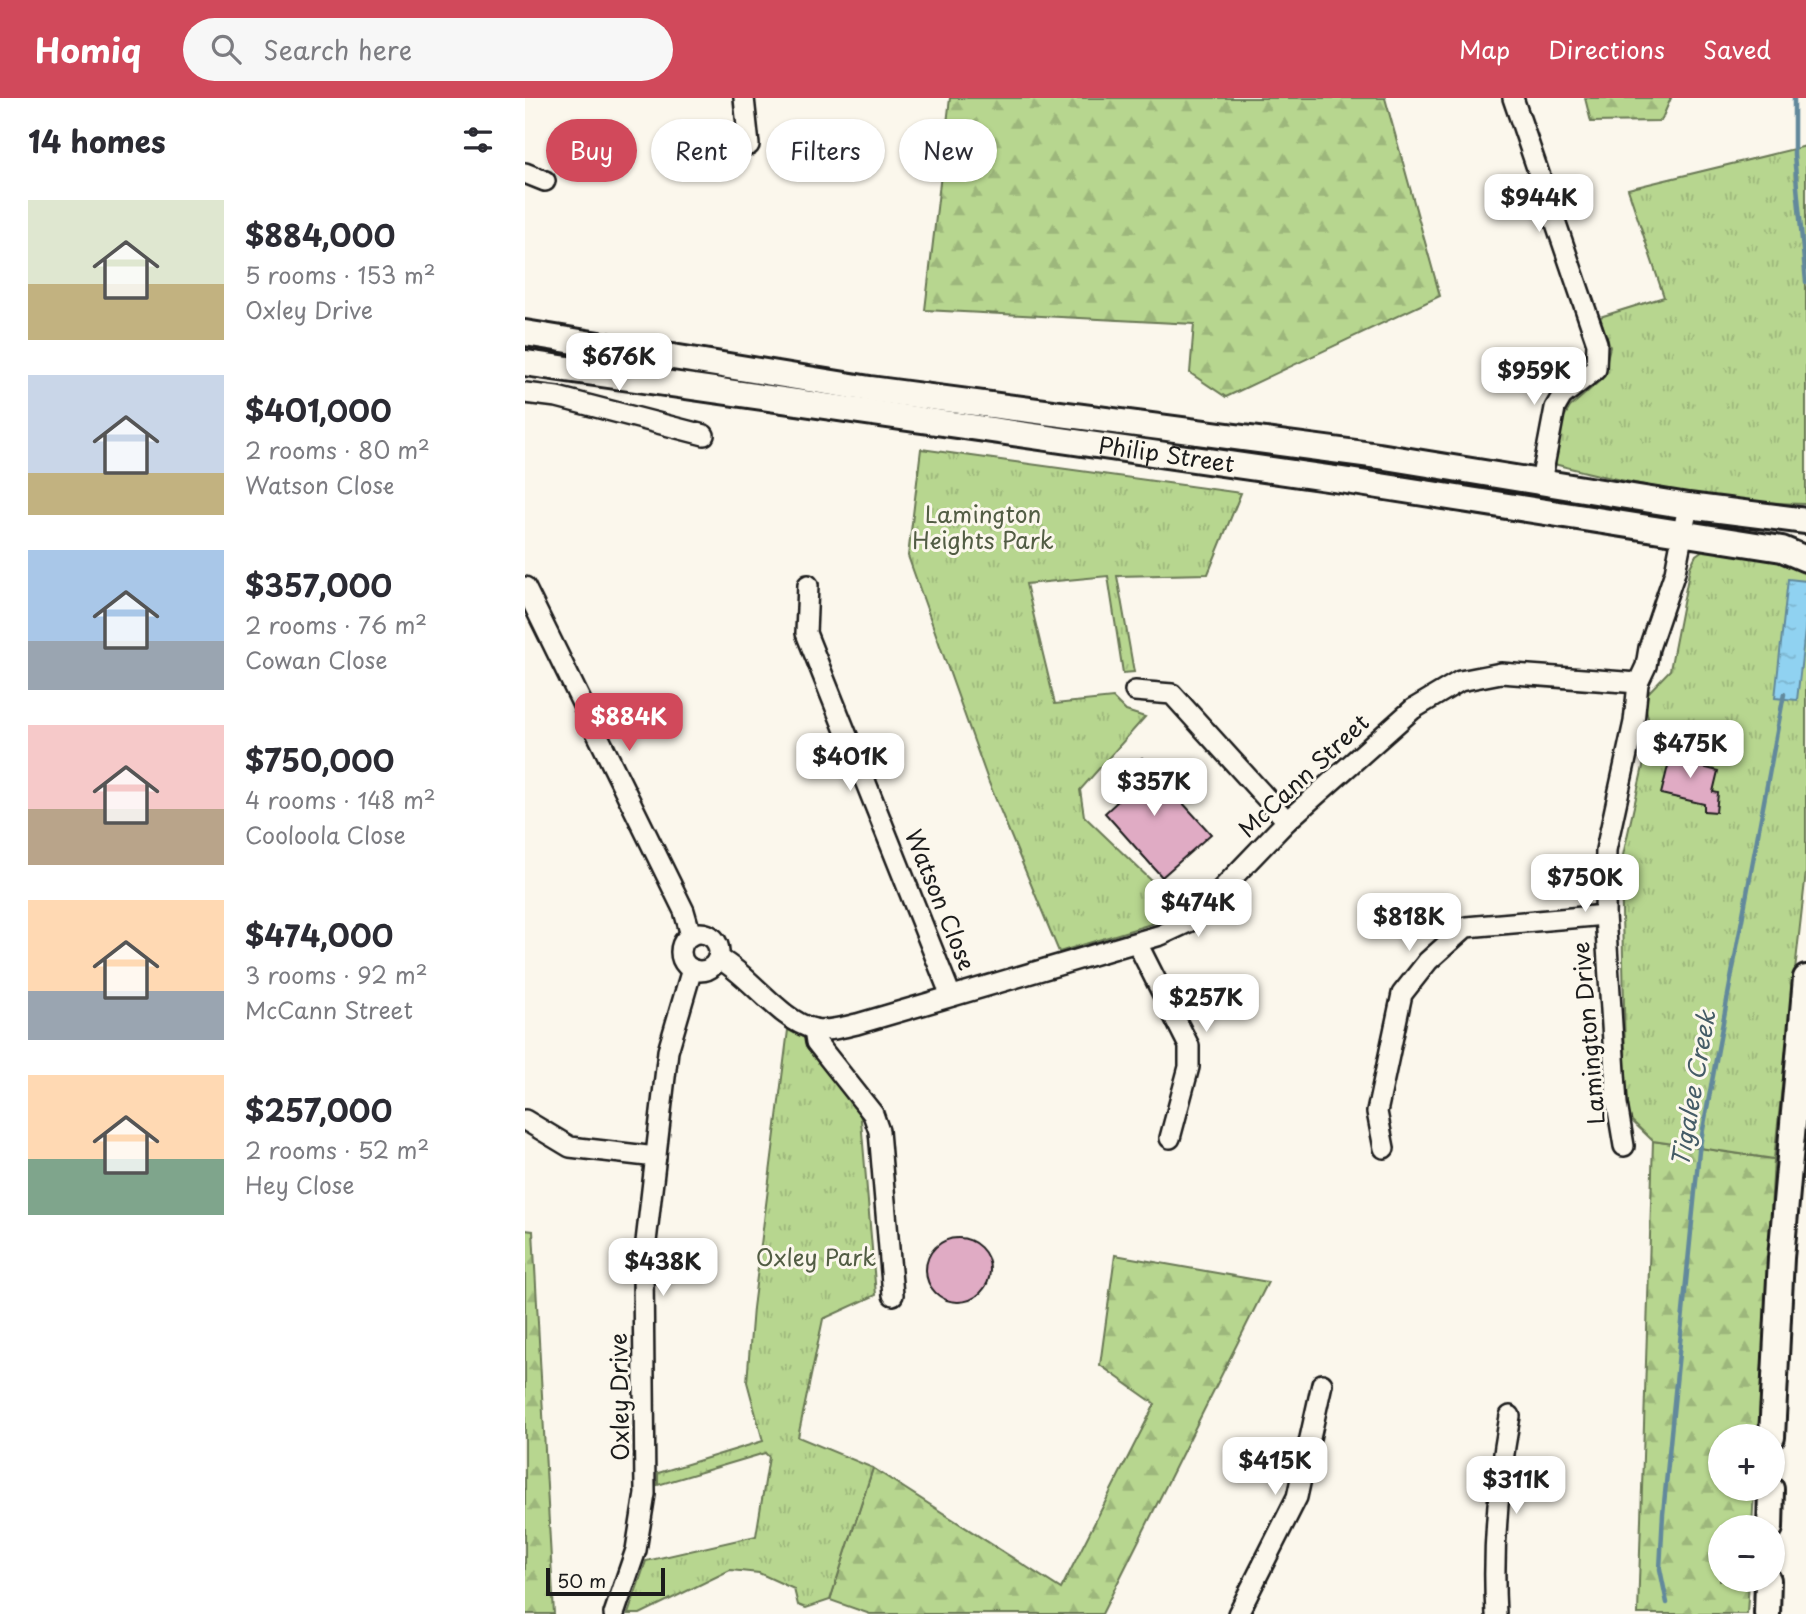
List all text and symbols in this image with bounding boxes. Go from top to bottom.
search box [183,18,673,81]
text: Homiq [35,24,141,74]
icon: search [207,30,245,68]
text: Search here [263,30,412,69]
text: Map [1459,31,1510,67]
text: Directions [1548,31,1665,67]
text: Saved [1703,31,1771,67]
text: 14 homes [28,118,166,163]
chip: Buy [546,119,637,182]
chip: Rent [651,119,752,182]
chip: Filters [766,119,885,182]
chip: New [899,119,997,182]
icon: filters [459,121,497,159]
pin: $944K [1490,174,1588,234]
text: $944K [1500,179,1578,214]
text: $884,000 [245,212,395,257]
icon: home [84,228,168,312]
text: 5 rooms · 153 m² [245,257,436,292]
text: Oxley Drive [245,292,373,327]
pin: $676K [570,334,668,393]
text: $676K [582,338,656,373]
pin: $959K [1485,348,1583,407]
text: $959K [1497,352,1571,387]
text: $401,000 [245,387,392,432]
icon: home [84,403,168,487]
street label: Philip Street [1096,426,1237,481]
text: 2 rooms · 80 m² [245,432,430,467]
text: Watson Close [245,467,394,502]
park label: Lamington Heights Park [912,496,1054,557]
text: $357,000 [245,562,392,607]
icon: home [84,578,168,662]
text: 2 rooms · 76 m² [245,607,427,642]
text: Cowan Close [245,642,387,677]
pin: $884K [580,694,678,753]
text: $884K [591,698,667,733]
street label: McCann Street [1230,705,1376,845]
pin: $475K [1641,720,1739,780]
text: $475K [1653,725,1727,760]
pin: $401K [801,734,899,793]
text: $750,000 [245,737,394,782]
text: $401K [812,738,888,773]
icon: home [84,753,168,837]
pin: $357K [1105,758,1203,818]
text: $357K [1117,763,1191,798]
text: 4 rooms · 148 m² [245,782,436,817]
text: Cooloola Close [245,817,406,852]
street label: Watson Close [897,824,986,975]
pin: $750K [1536,854,1634,914]
text: $750K [1547,859,1623,894]
pin: $474K [1149,880,1247,939]
text: $474K [1161,884,1235,919]
pin: $818K [1360,894,1458,953]
text: $818K [1373,898,1445,933]
text: $474,000 [245,912,393,957]
icon: home [84,928,168,1012]
street label: Lamington Drive [1562,940,1613,1126]
text: 3 rooms · 92 m² [245,957,428,992]
pin: $257K [1157,974,1255,1034]
text: $257K [1169,979,1243,1014]
text: McCann Street [245,992,413,1027]
water label: Tigalee Creek [1661,1006,1724,1170]
text: $257,000 [245,1087,392,1132]
icon: home [84,1103,168,1187]
text: 2 rooms · 52 m² [245,1132,429,1167]
text: Hey Close [245,1167,354,1202]
pin: $438K [614,1238,712,1298]
park label: Oxley Park [756,1239,876,1274]
text: $438K [625,1243,701,1278]
street label: Oxley Drive [600,1333,637,1461]
map controls [1708,1424,1785,1592]
button: + [1708,1424,1785,1501]
pin: $415K [1226,1438,1324,1497]
text: $415K [1238,1442,1312,1477]
pin: $311K [1467,1456,1565,1516]
text: $311K [1482,1461,1550,1496]
button: − [1708,1515,1785,1592]
scale bar [546,1565,665,1597]
text: 50 m [557,1566,606,1594]

